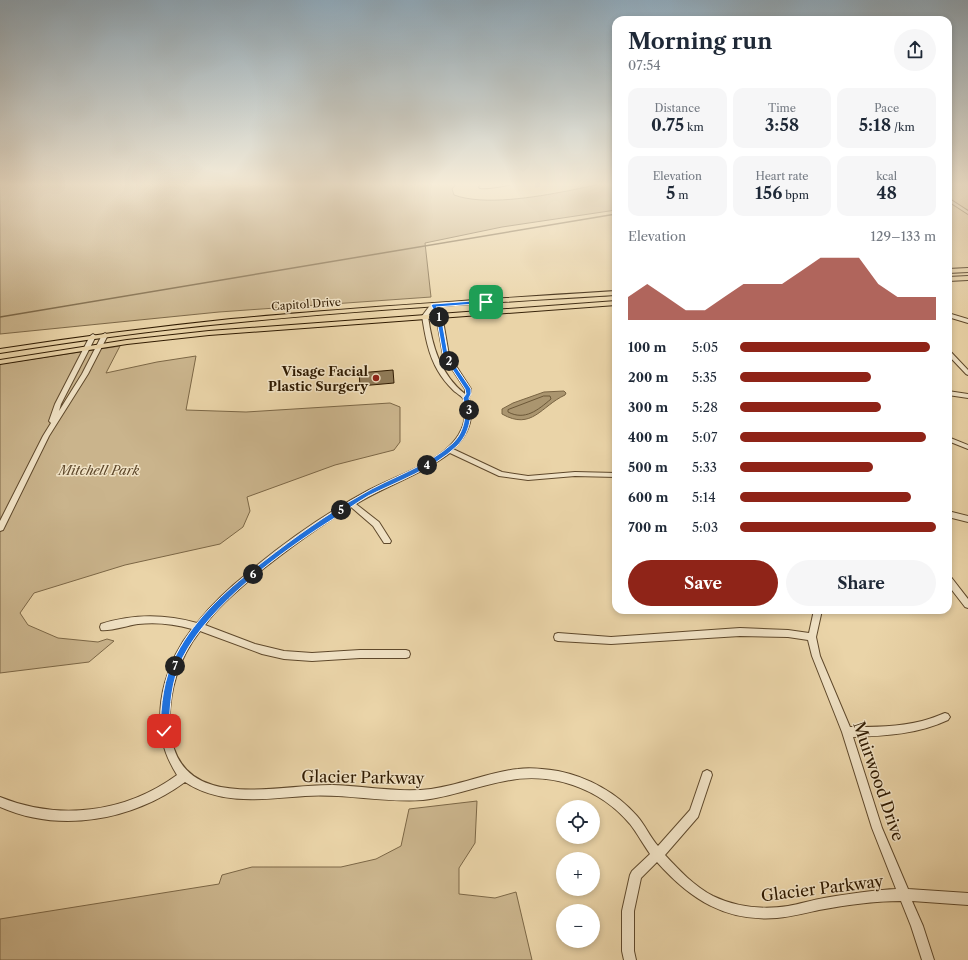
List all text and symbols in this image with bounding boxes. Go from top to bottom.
text: Morning run [628,28,772,55]
button: share [894,29,936,71]
text: 07:54 [628,57,661,73]
text: Distance [655,101,700,115]
text: Time [768,101,796,115]
text: Pace [874,101,899,115]
text: 0.75 [651,115,684,135]
text: 3:58 [765,115,799,135]
text: 5:18 [859,115,891,135]
text: km [684,120,704,134]
text: /km [891,120,915,134]
text: Elevation [653,169,702,183]
text: Heart rate [755,169,809,183]
text: kcal [876,169,897,183]
text: 5 [666,183,675,203]
text: 156 [755,183,782,203]
text: 48 [876,183,897,203]
text: m [675,188,689,202]
text: bpm [782,188,809,202]
text: Elevation [628,228,686,244]
text: 129–133 m [871,228,936,244]
pin [469,285,503,319]
icon: arrive [475,291,497,313]
street label: Capitol Drive [271,295,341,313]
pin: 1 [429,307,449,327]
text: 1 [437,310,441,324]
text: 100 m [628,339,667,355]
text: 5:05 [692,339,718,355]
pin: 2 [439,351,459,371]
text: 2 [446,354,452,368]
place label: Visage Facial Plastic Surgery [268,363,369,394]
text: 200 m [628,369,668,385]
text: 5:35 [692,369,717,385]
marker: Visage Facial Plastic Surgery [371,373,381,383]
text: 300 m [628,399,668,415]
text: 5:28 [692,399,718,415]
pin: 3 [459,400,479,420]
text: 3 [466,403,472,417]
text: 400 m [628,429,668,445]
text: 5:07 [692,429,717,445]
pin: 4 [417,455,437,475]
text: 4 [424,458,430,472]
text: 500 m [628,459,668,475]
text: 5:33 [692,459,717,475]
park label: Mitchell Park [57,462,140,478]
text: 600 m [628,489,669,505]
text: 5:14 [692,489,716,505]
pin: 5 [331,500,351,520]
text: 5 [338,503,344,517]
text: 700 m [628,519,668,535]
text: 5:03 [692,519,718,535]
button: Save [628,560,778,606]
button: Share [786,560,936,606]
pin: 6 [243,564,263,584]
text: 6 [250,567,256,581]
pin: 7 [165,656,185,676]
text: 7 [172,659,178,673]
pin [147,714,181,748]
street label: Muirwood Drive [849,718,909,844]
icon: check [153,720,175,742]
street label: Glacier Parkway [301,766,426,788]
map controls [556,800,600,948]
button: locate [556,800,600,844]
button: + [556,852,600,896]
street label: Glacier Parkway [760,870,885,905]
button: − [556,904,600,948]

